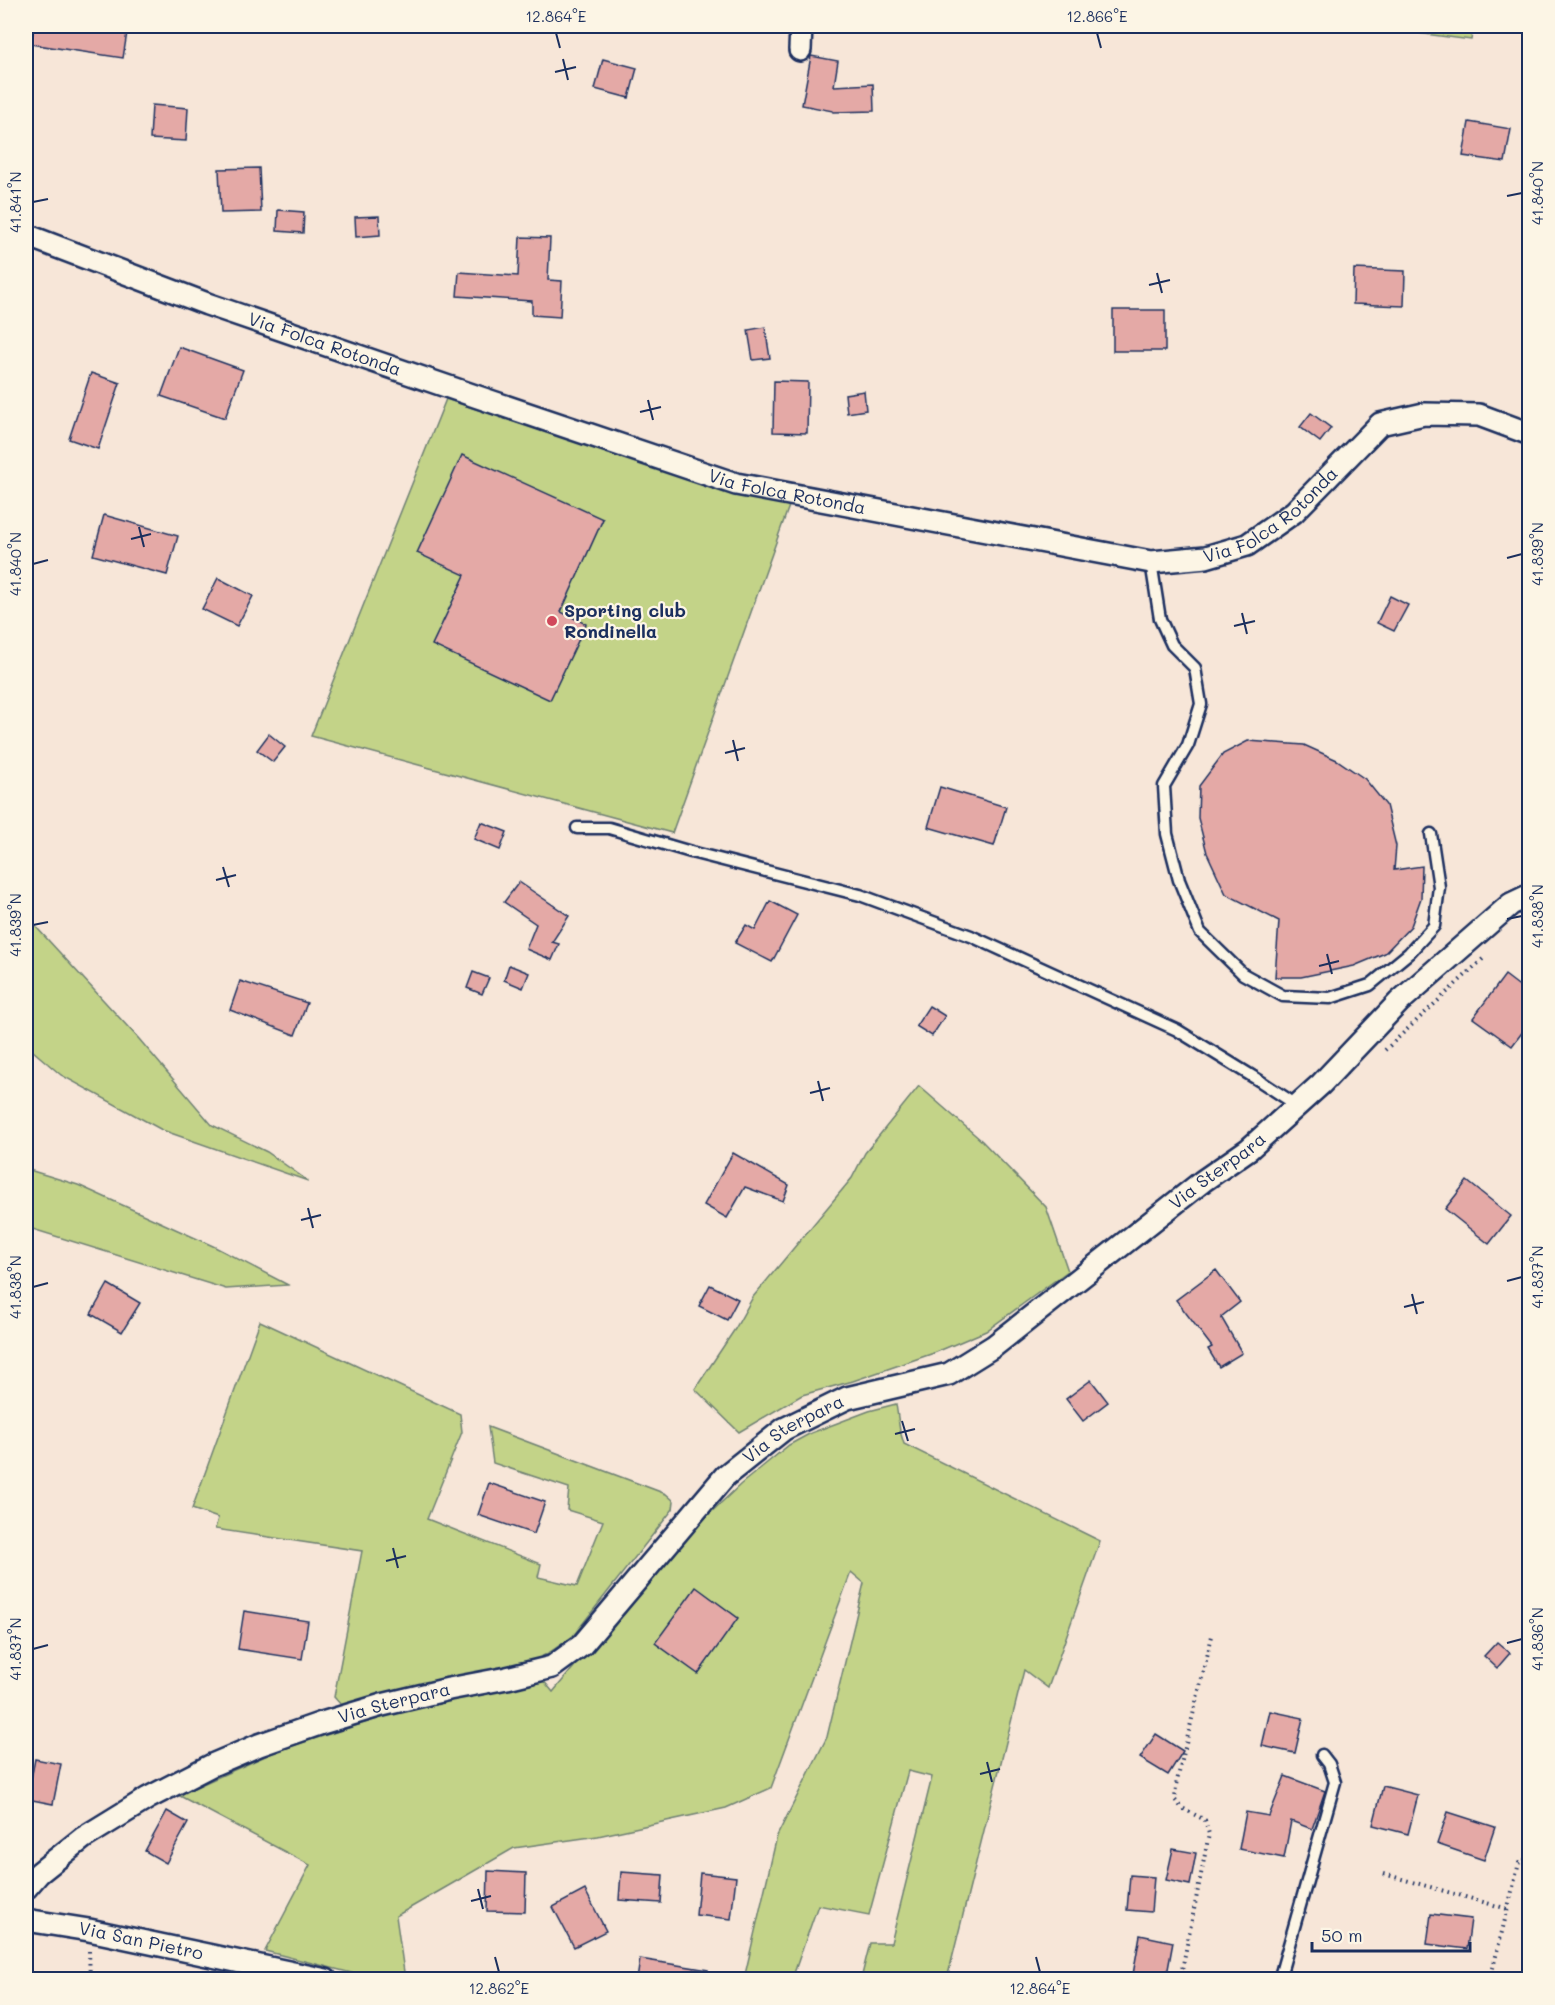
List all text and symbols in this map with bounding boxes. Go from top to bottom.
text: 12.864°E [526,6,587,26]
text: 12.866°E [1066,6,1128,26]
text: 41.840°N [1527,161,1547,225]
text: 41.841°N [5,171,25,233]
street label: Via Folca Rotonda [245,306,405,381]
street label: Via Folca Rotonda [1200,461,1342,568]
street label: Via Folca Rotonda [705,463,868,519]
text: 41.839°N [1527,522,1547,586]
text: 41.840°N [5,532,25,596]
place label: Sporting club Rondinella [564,598,686,643]
marker: Sporting club Rondinella [545,614,559,628]
text: 41.838°N [1527,884,1547,948]
text: 41.839°N [5,893,25,957]
street label: Via Sterpara [1164,1127,1271,1214]
text: 41.837°N [1527,1245,1547,1309]
text: 41.838°N [5,1255,25,1319]
street label: Via Sterpara [737,1388,847,1468]
text: 41.836°N [1527,1607,1547,1671]
text: 41.837°N [5,1617,25,1681]
street label: Via Sterpara [335,1676,452,1729]
scale bar [1312,1915,1470,1953]
street label: Via San Pietro [77,1916,206,1965]
text: 50 m [1321,1923,1363,1947]
text: 12.862°E [469,1978,530,1998]
text: 12.864°E [1010,1978,1071,1998]

